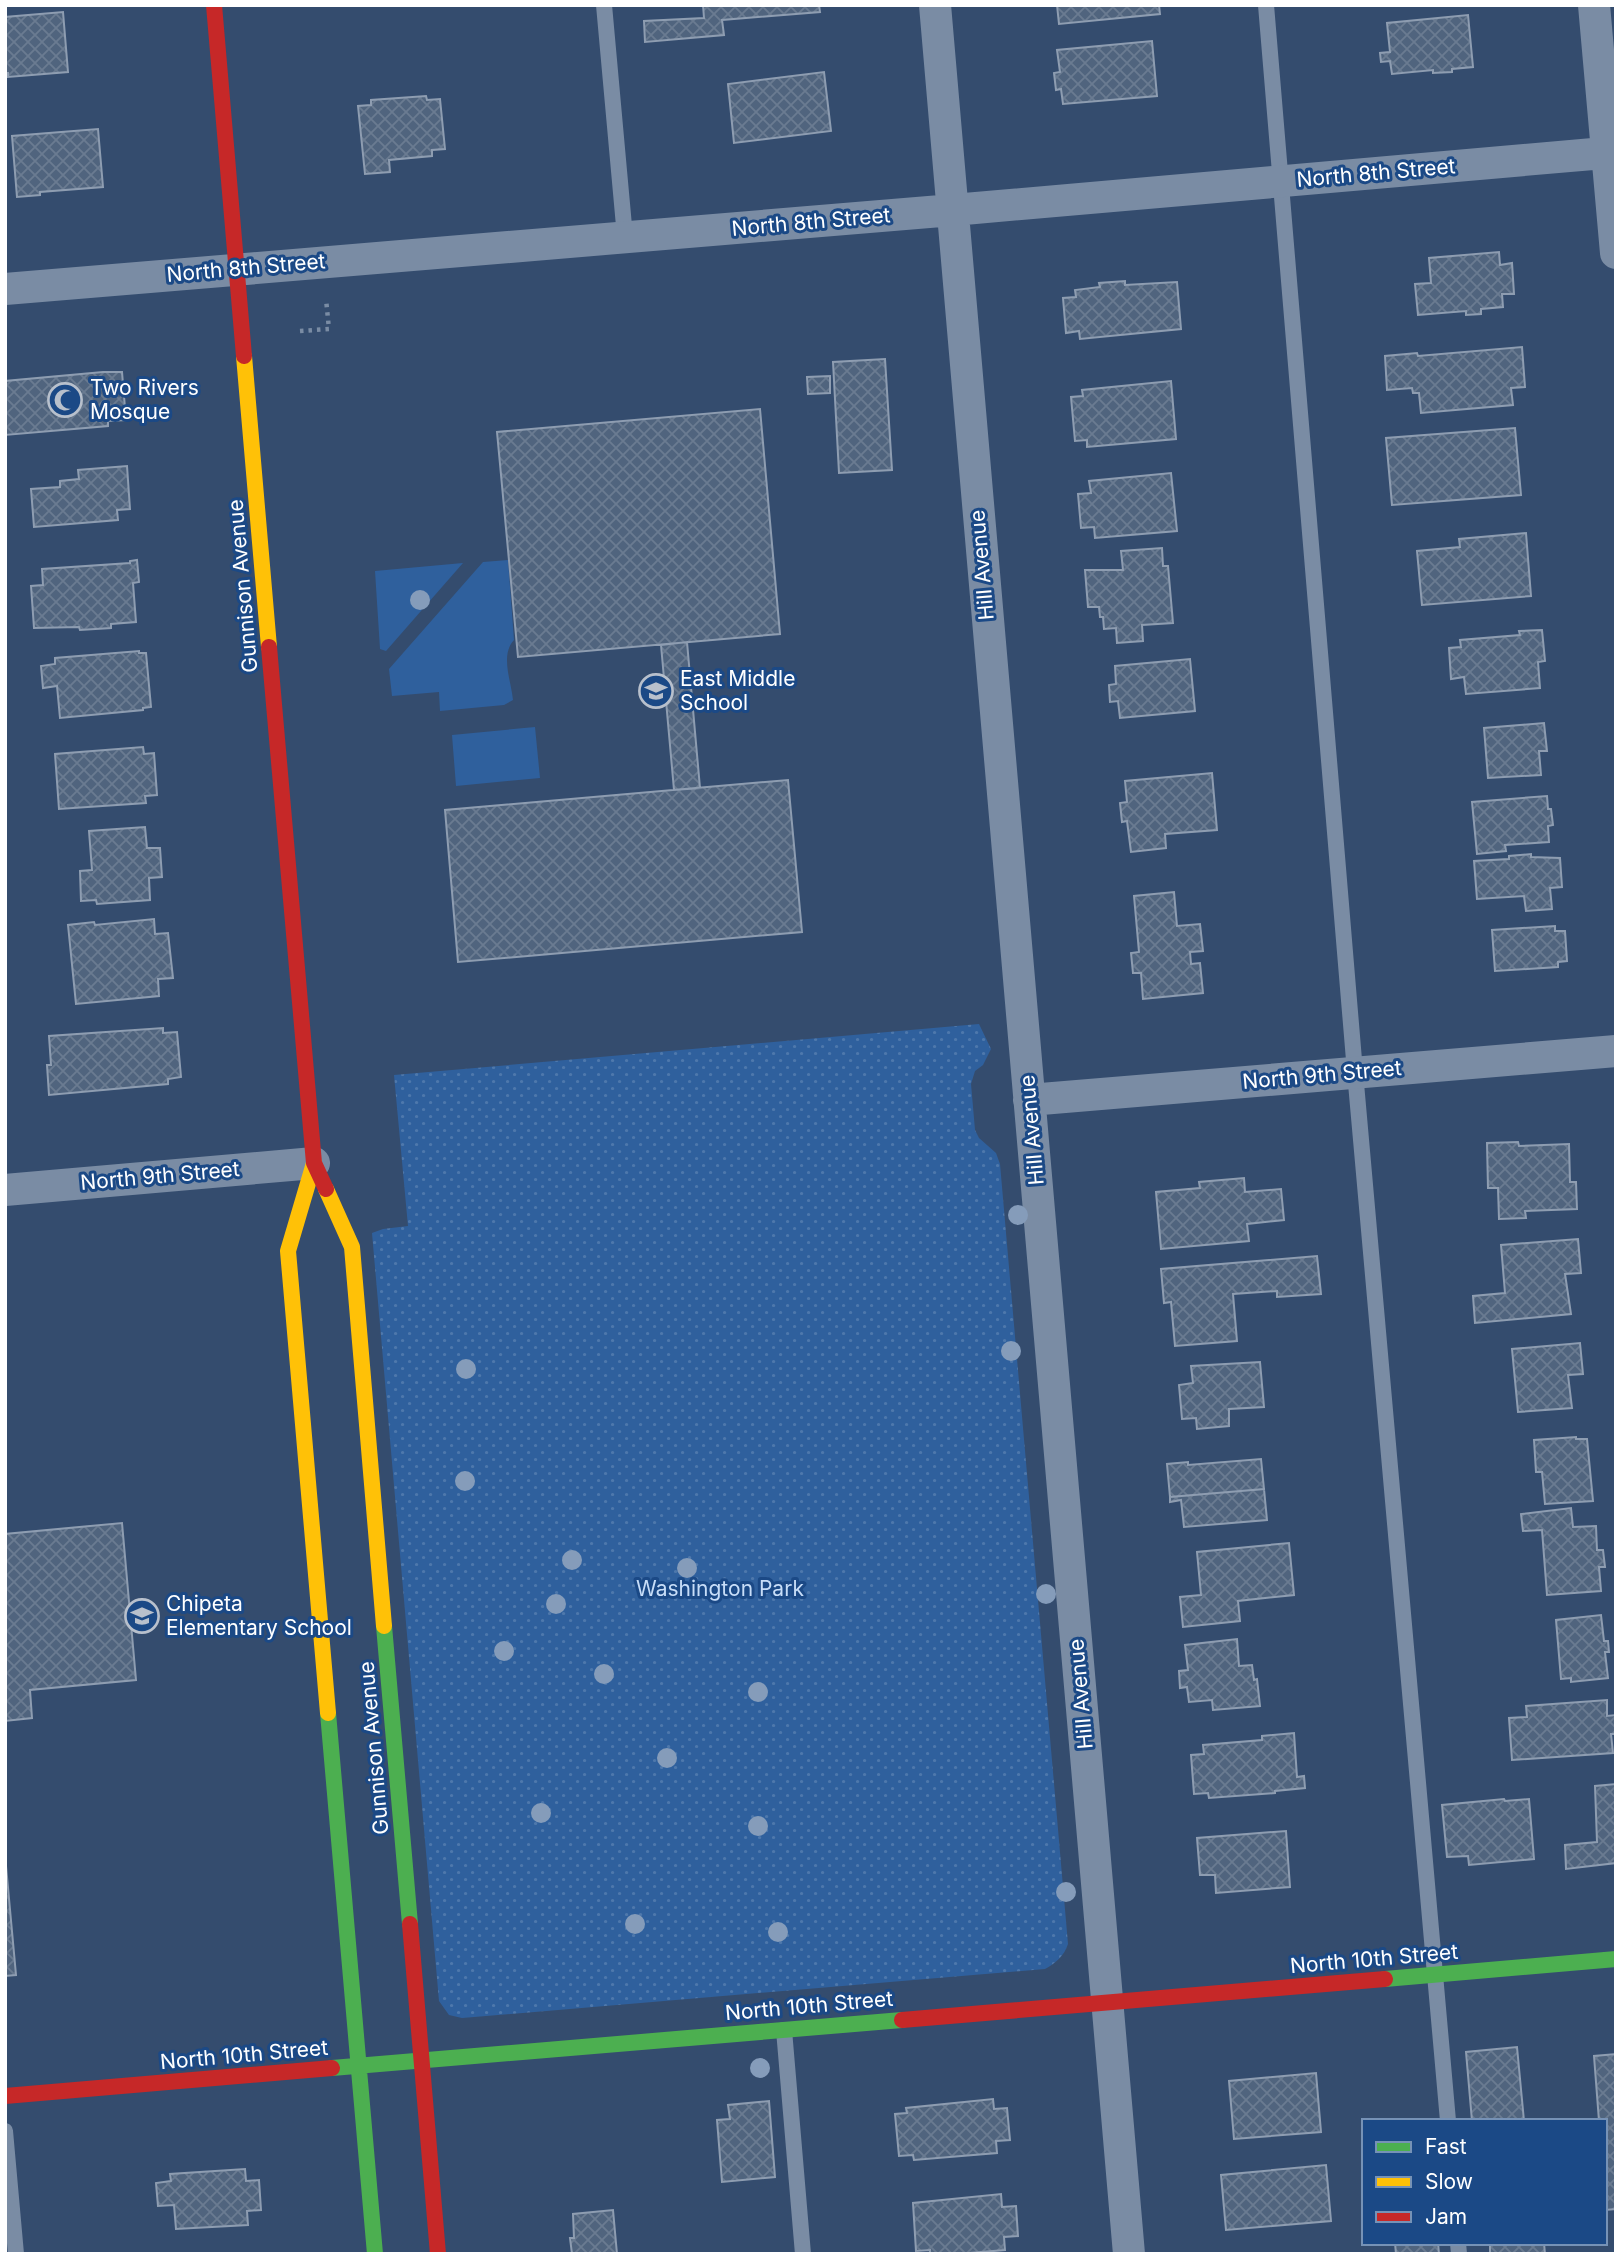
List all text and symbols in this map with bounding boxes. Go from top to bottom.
street label: North 8th Street [1296,153,1457,192]
street label: North 8th Street [731,202,892,241]
street label: North 8th Street [166,248,327,287]
place label: Two Rivers Mosque [90,375,199,424]
mosque icon: Two Rivers Mosque [46,381,84,419]
street label: Gunnison Avenue [222,498,263,674]
street label: Hill Avenue [964,509,999,621]
place label: East Middle School [680,666,795,715]
school or university icon: East Middle School [637,672,675,710]
street label: North 9th Street [1241,1055,1403,1094]
street label: Hill Avenue [1014,1074,1049,1186]
street label: North 9th Street [79,1156,241,1195]
park label: Washington Park [636,1576,804,1601]
place label: Chipeta Elementary School [166,1591,352,1640]
school or university icon: Chipeta Elementary School [123,1597,161,1635]
street label: Hill Avenue [1063,1638,1098,1750]
street label: Gunnison Avenue [353,1660,394,1836]
street label: North 10th Street [1289,1939,1459,1978]
street label: North 10th Street [724,1986,894,2025]
street label: North 10th Street [159,2035,329,2074]
legend [1362,2119,1607,2245]
text: Fast [1425,2134,1467,2159]
text: Slow [1425,2169,1473,2194]
text: Jam [1425,2204,1467,2229]

